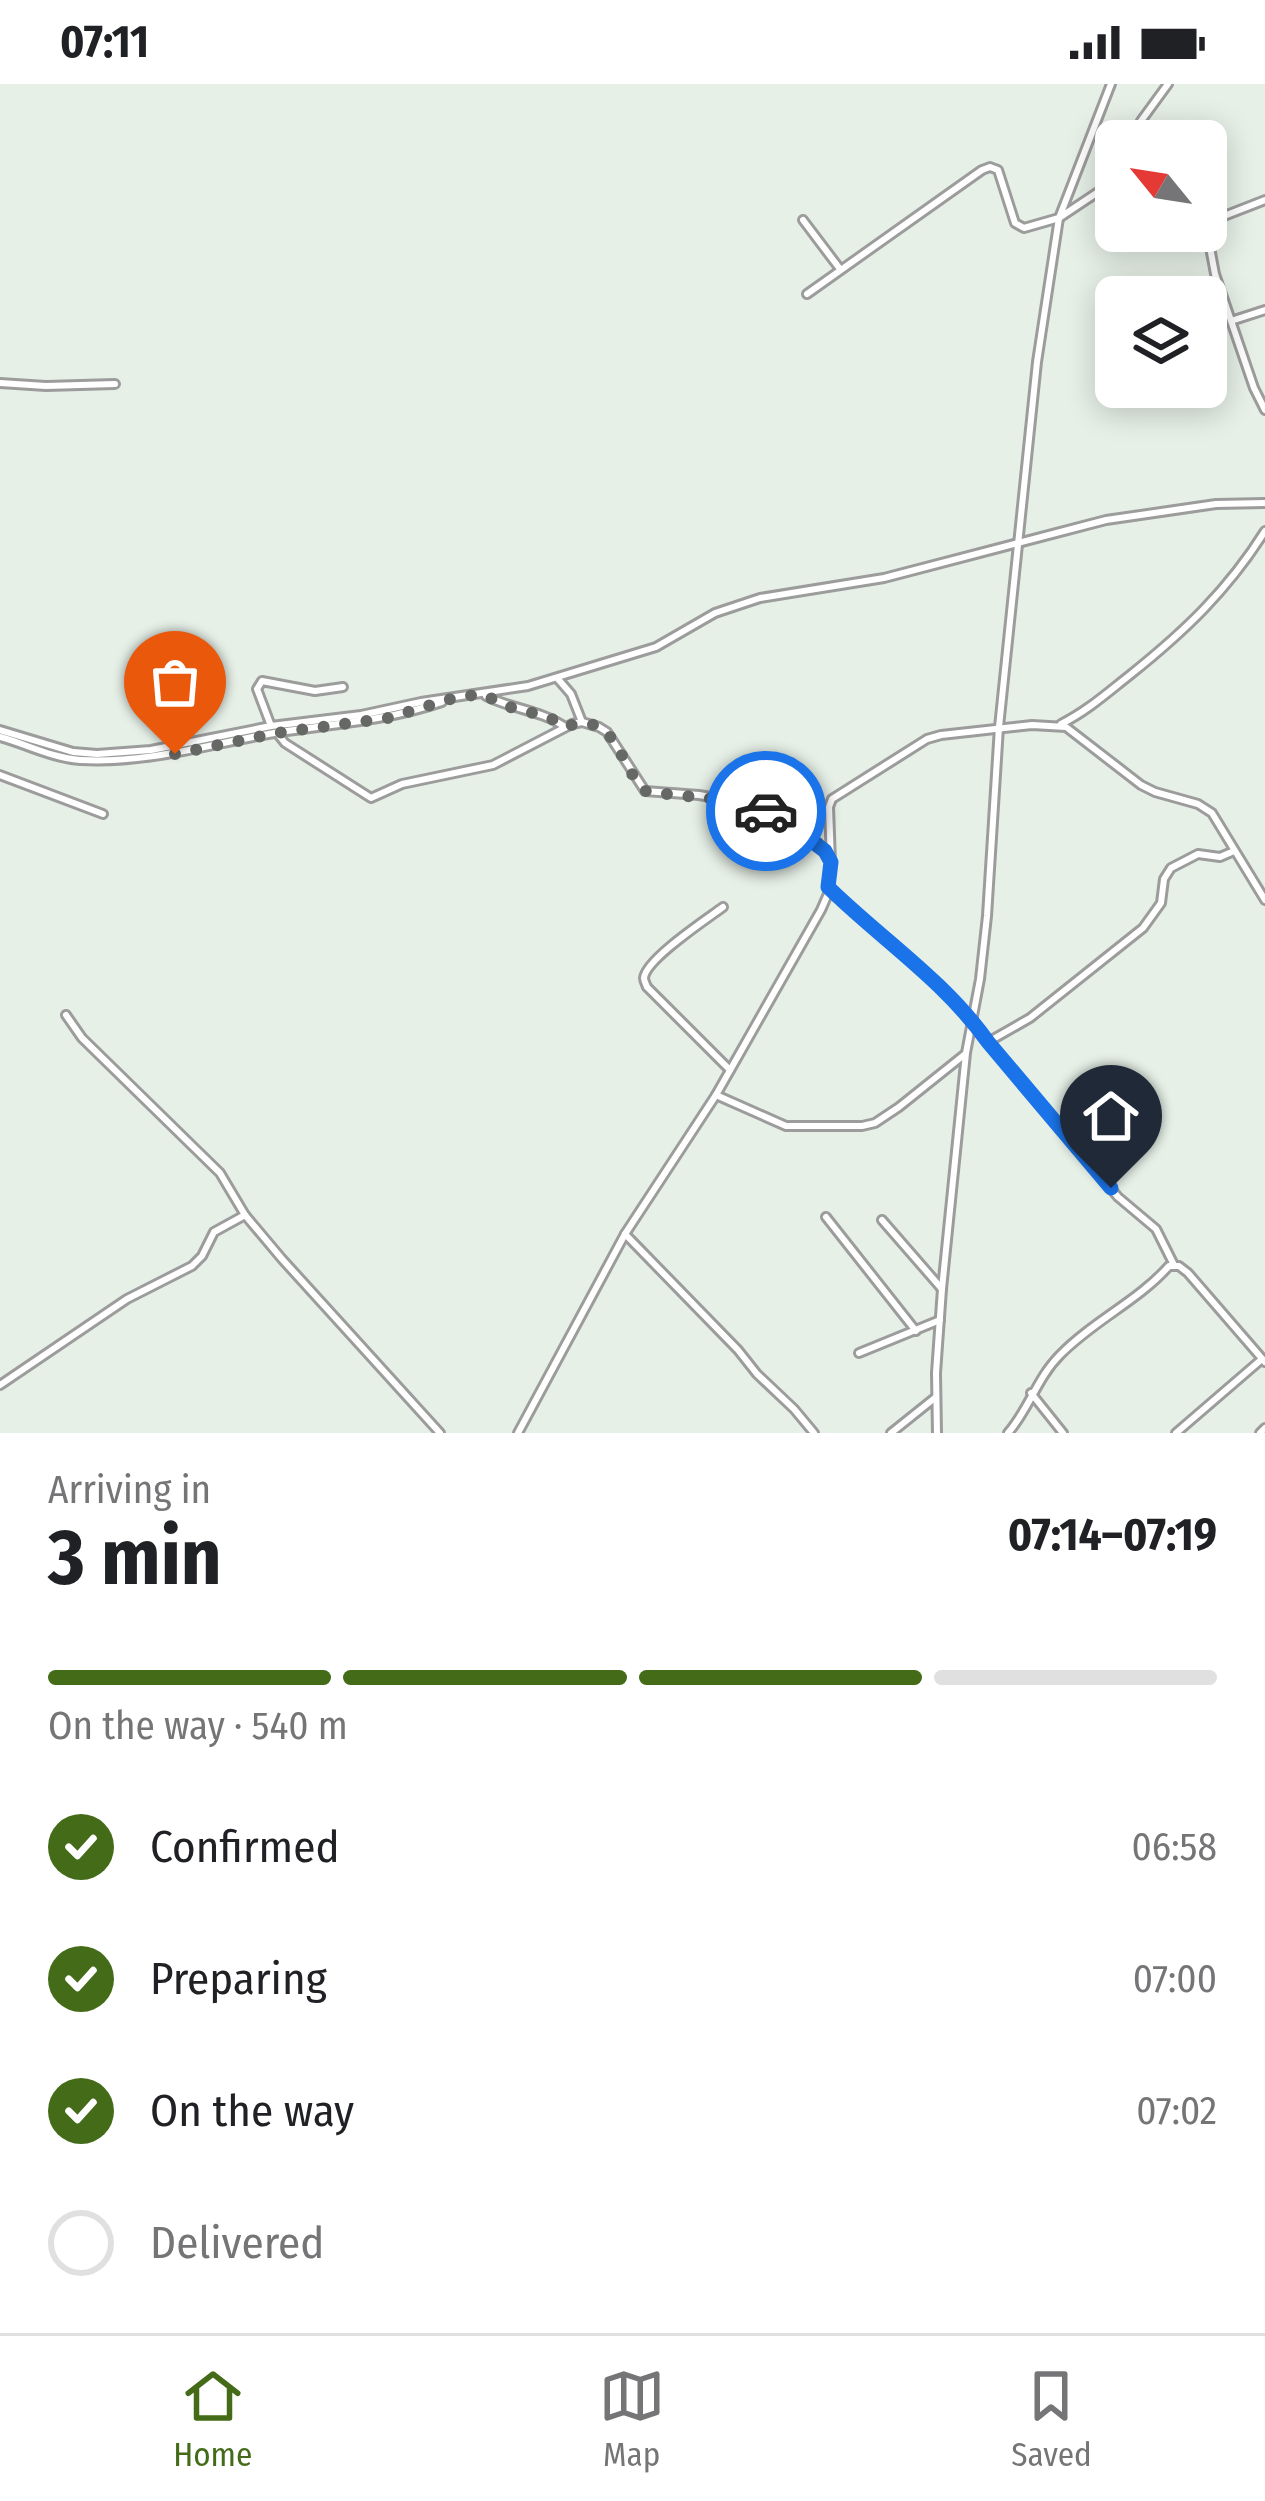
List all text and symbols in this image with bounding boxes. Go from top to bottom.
text: 07:11 [60,15,149,69]
north arrow [1095,120,1227,252]
map controls [1095,120,1227,408]
button: layers [1095,276,1227,408]
pin [124,631,226,754]
icon: bag [142,649,208,715]
courier [706,751,826,871]
icon: car [733,778,799,844]
pin [1060,1065,1162,1188]
icon: home [1078,1083,1144,1149]
text: Arriving in [48,1467,211,1513]
text: 07:14–07:19 [1008,1508,1217,1562]
text: 3 min [48,1511,222,1605]
text: On the way · 540 m [48,1703,348,1749]
icon: check [48,1814,114,1880]
text: Confirmed [150,1820,340,1874]
text: 06:58 [1132,1824,1217,1870]
icon: check [48,1946,114,2012]
text: Preparing [150,1952,327,2006]
text: 07:00 [1133,1956,1217,2002]
icon: check [48,2078,114,2144]
text: On the way [150,2084,354,2138]
text: 07:02 [1136,2088,1217,2134]
text: Delivered [150,2216,324,2270]
tab: Home [173,2363,252,2475]
tab: Map [599,2363,665,2475]
tab: Saved [1011,2363,1092,2475]

